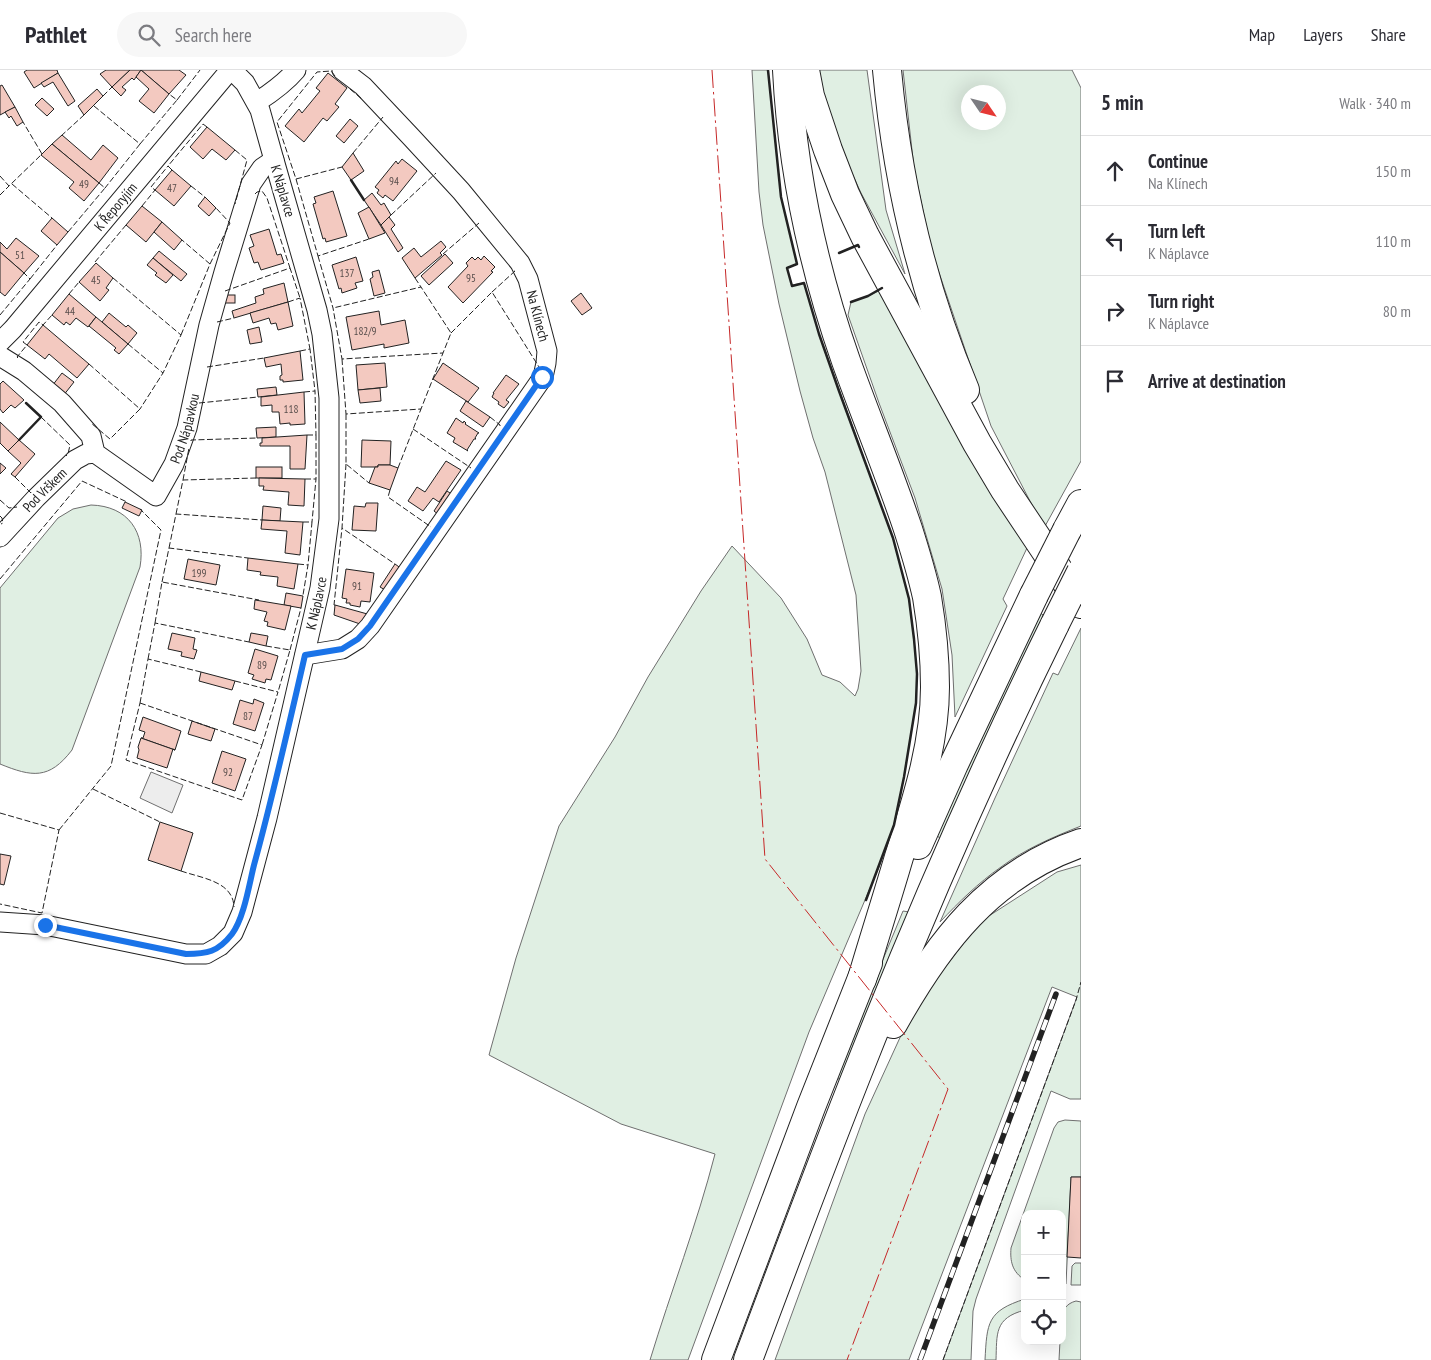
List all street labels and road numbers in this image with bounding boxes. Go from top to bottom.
street label: K Náplavce [267,163,300,219]
street label: K Řeporyjím [90,179,141,235]
street label: Na Klínech [523,288,553,344]
street label: Pod Náplavkou [166,392,203,466]
street label: Pod Vrškem [19,464,71,516]
street label: K Náplavce [302,576,330,631]

